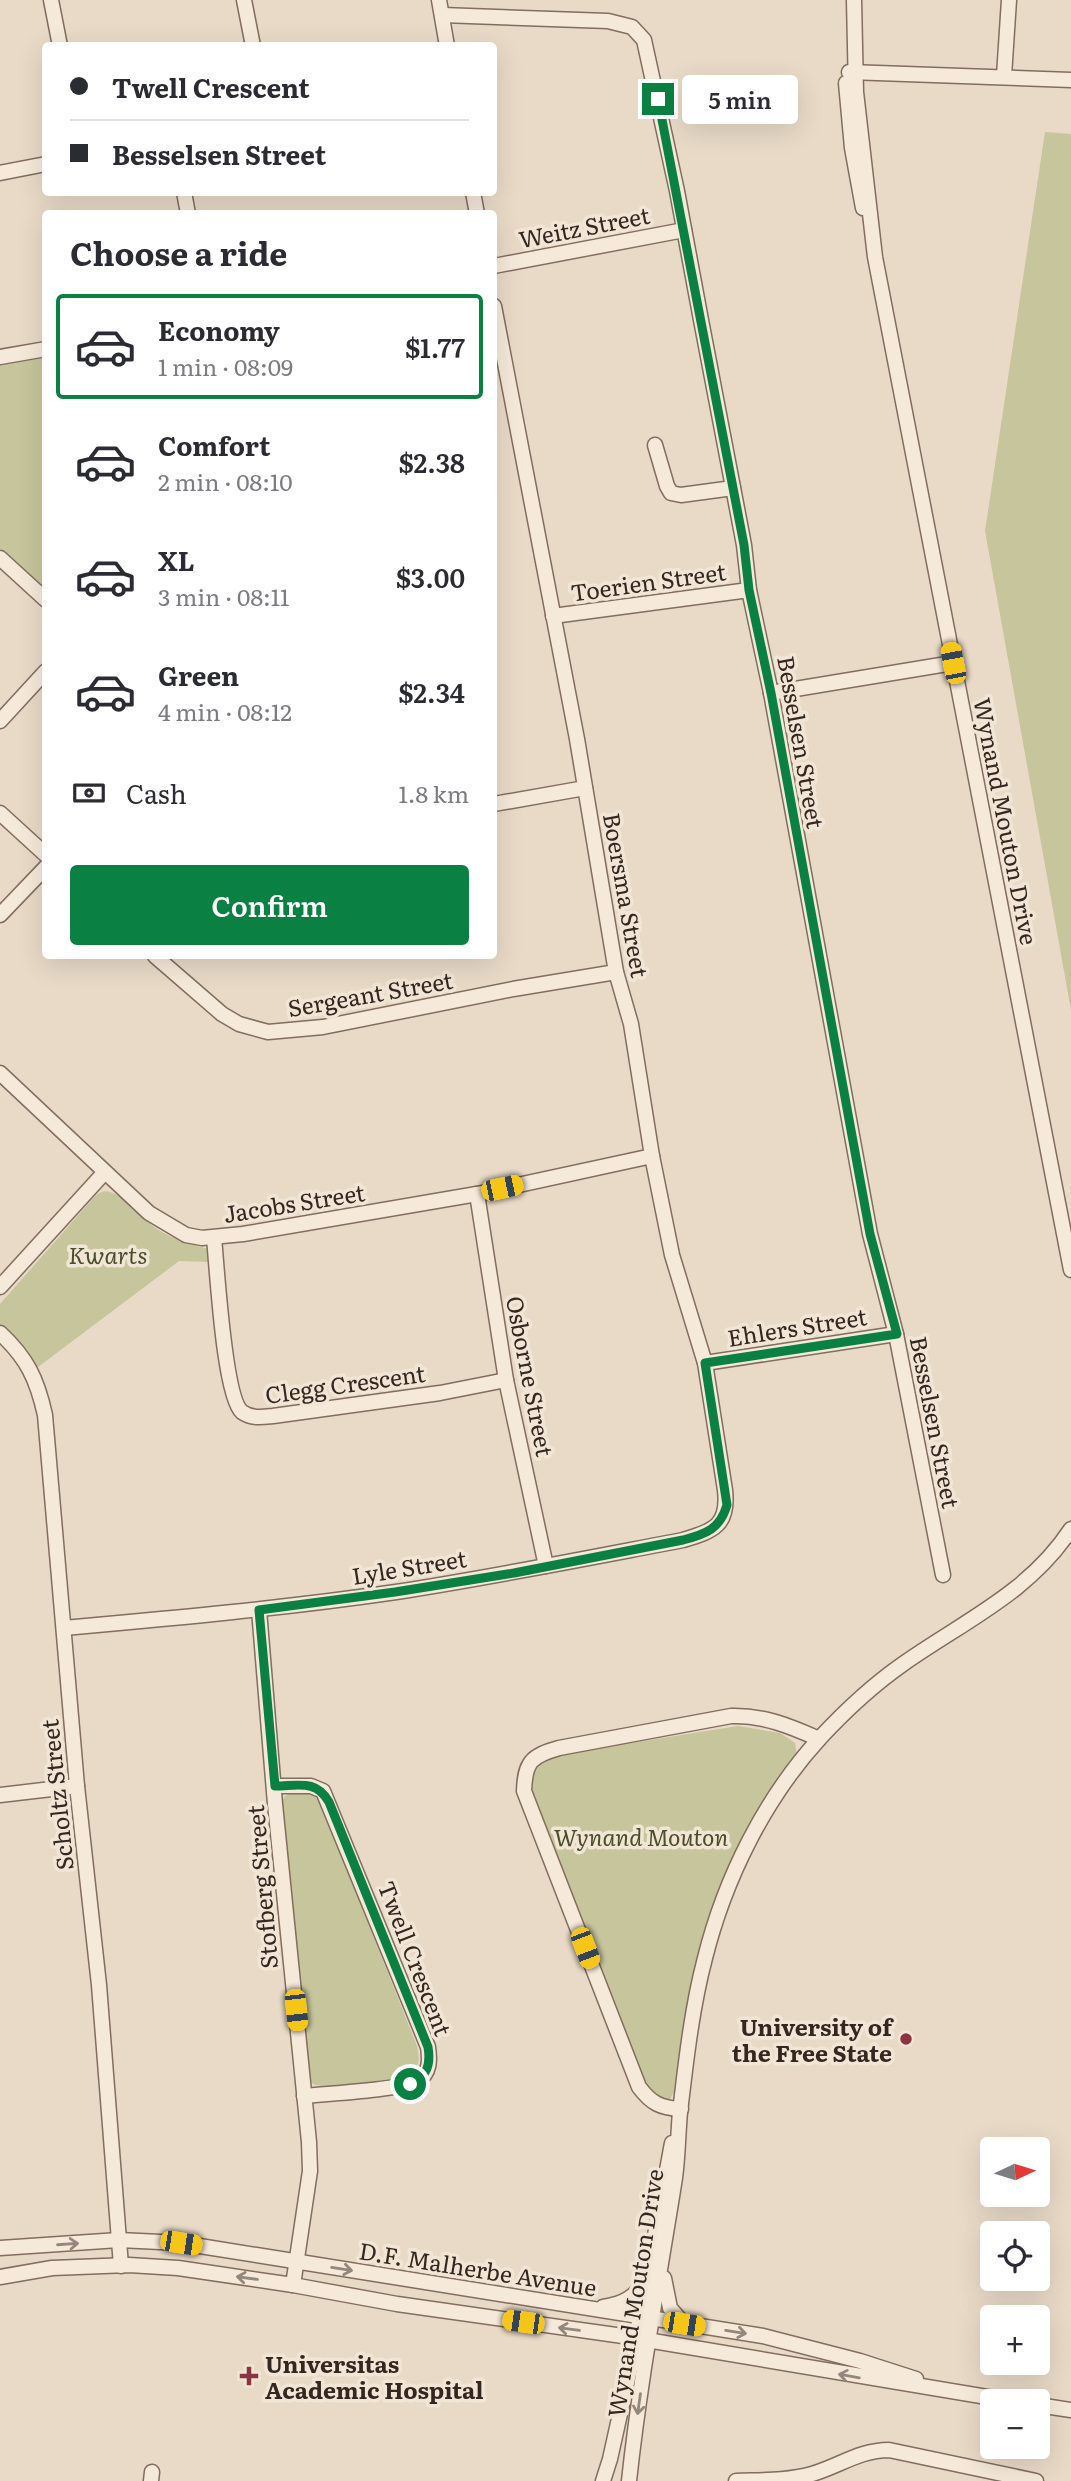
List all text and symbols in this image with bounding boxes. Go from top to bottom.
text: Twell Crescent [112,67,310,106]
callout: 5 min [682,74,798,124]
text: 5 min [708,82,772,116]
route end [642,83,674,115]
text: Besselsen Street [112,134,326,173]
street label: Weitz Street [516,197,653,255]
text: Choose a ride [70,228,287,276]
text: Economy [158,310,280,349]
icon: car [74,315,137,378]
text: $1.77 [405,327,465,366]
text: 1 min · 08:09 [158,349,293,383]
text: Comfort [158,425,270,464]
icon: car [74,430,137,493]
text: $2.38 [398,442,465,481]
text: 2 min · 08:10 [158,464,293,498]
text: XL [158,540,195,579]
icon: car [74,545,137,608]
street label: Toerien Street [568,553,729,609]
text: $3.00 [396,557,465,596]
text: 3 min · 08:11 [158,579,289,613]
car [939,640,968,686]
street label: Besselsen Street [770,653,834,832]
text: Green [158,655,239,694]
icon: car [74,660,137,723]
text: $2.34 [398,672,465,711]
text: 4 min · 08:12 [158,694,292,728]
street label: Wynand Mouton Drive [966,694,1048,948]
text: Cash [126,773,187,812]
icon: cash [70,774,108,812]
text: 1.8 km [399,776,469,810]
street label: Boersma Street [596,810,658,981]
button: Confirm [70,865,469,945]
street label: Sergeant Street [285,962,456,1024]
car [480,1173,525,1203]
street label: Jacobs Street [221,1174,368,1230]
park label: Kwarts [69,1237,147,1271]
street label: Osborne Street [499,1293,563,1460]
street label: Ehlers Street [725,1298,870,1354]
street label: Besselsen Street [903,1333,969,1512]
street label: Clegg Crescent [263,1355,428,1411]
street label: Lyle Street [349,1540,469,1592]
street label: Scholtz Street [31,1717,81,1872]
street label: Stofberg Street [237,1803,285,1970]
park label: Wynand Mouton [554,1819,729,1853]
street label: Twell Crescent [371,1876,461,2041]
car [568,1925,603,1971]
car [284,1988,309,2032]
place label: University of the Free State [732,2009,894,2069]
marker: University of the Free State [898,2031,914,2047]
route start [394,2068,426,2100]
north arrow [980,2137,1050,2207]
map controls [980,2137,1050,2459]
street label: Wynand Mouton Drive [598,2166,670,2420]
button: locate [980,2221,1050,2291]
car [159,2229,204,2257]
street label: D.F. Malherbe Avenue [357,2232,599,2304]
one-way arrow [56,2237,79,2250]
one-way arrow [330,2263,353,2276]
one-way arrow [236,2272,259,2285]
button: + [980,2305,1050,2375]
car [501,2309,546,2335]
car [662,2310,707,2338]
one-way arrow [558,2322,580,2335]
one-way arrow [724,2326,747,2339]
place label: Universitas Academic Hospital [265,2346,484,2406]
marker: Universitas Academic Hospital [239,2366,259,2386]
one-way arrow [839,2368,861,2382]
button: − [980,2389,1050,2459]
one-way arrow [633,2392,646,2414]

